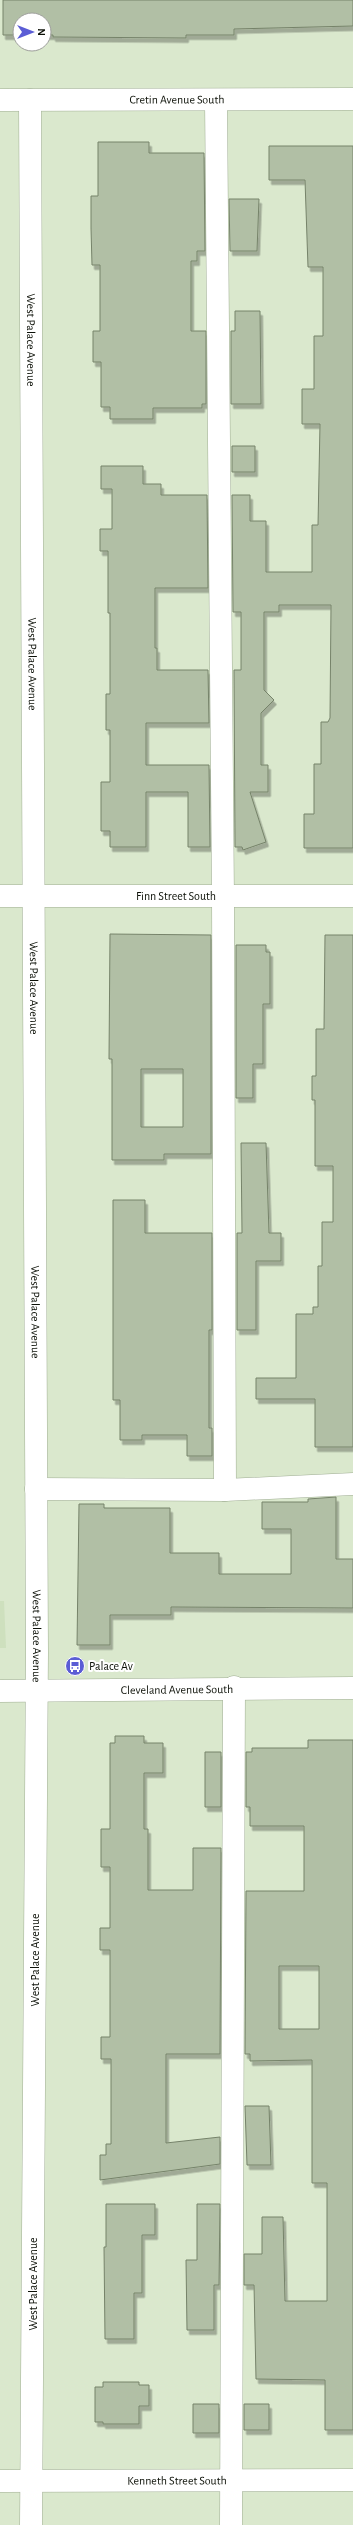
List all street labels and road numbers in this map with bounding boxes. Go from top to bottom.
street label: Cretin Avenue South [130,93,224,106]
street label: West Palace Avenue [25,293,37,387]
street label: West Palace Avenue [26,617,39,711]
street label: Finn Street South [136,890,216,902]
street label: West Palace Avenue [28,941,40,1035]
street label: West Palace Avenue [29,1265,42,1359]
street label: West Palace Avenue [31,1589,43,1683]
street label: Cleveland Avenue South [121,1683,233,1696]
street label: West Palace Avenue [29,1913,41,2007]
street label: West Palace Avenue [27,2237,39,2331]
street label: Kenneth Street South [127,2474,227,2487]

